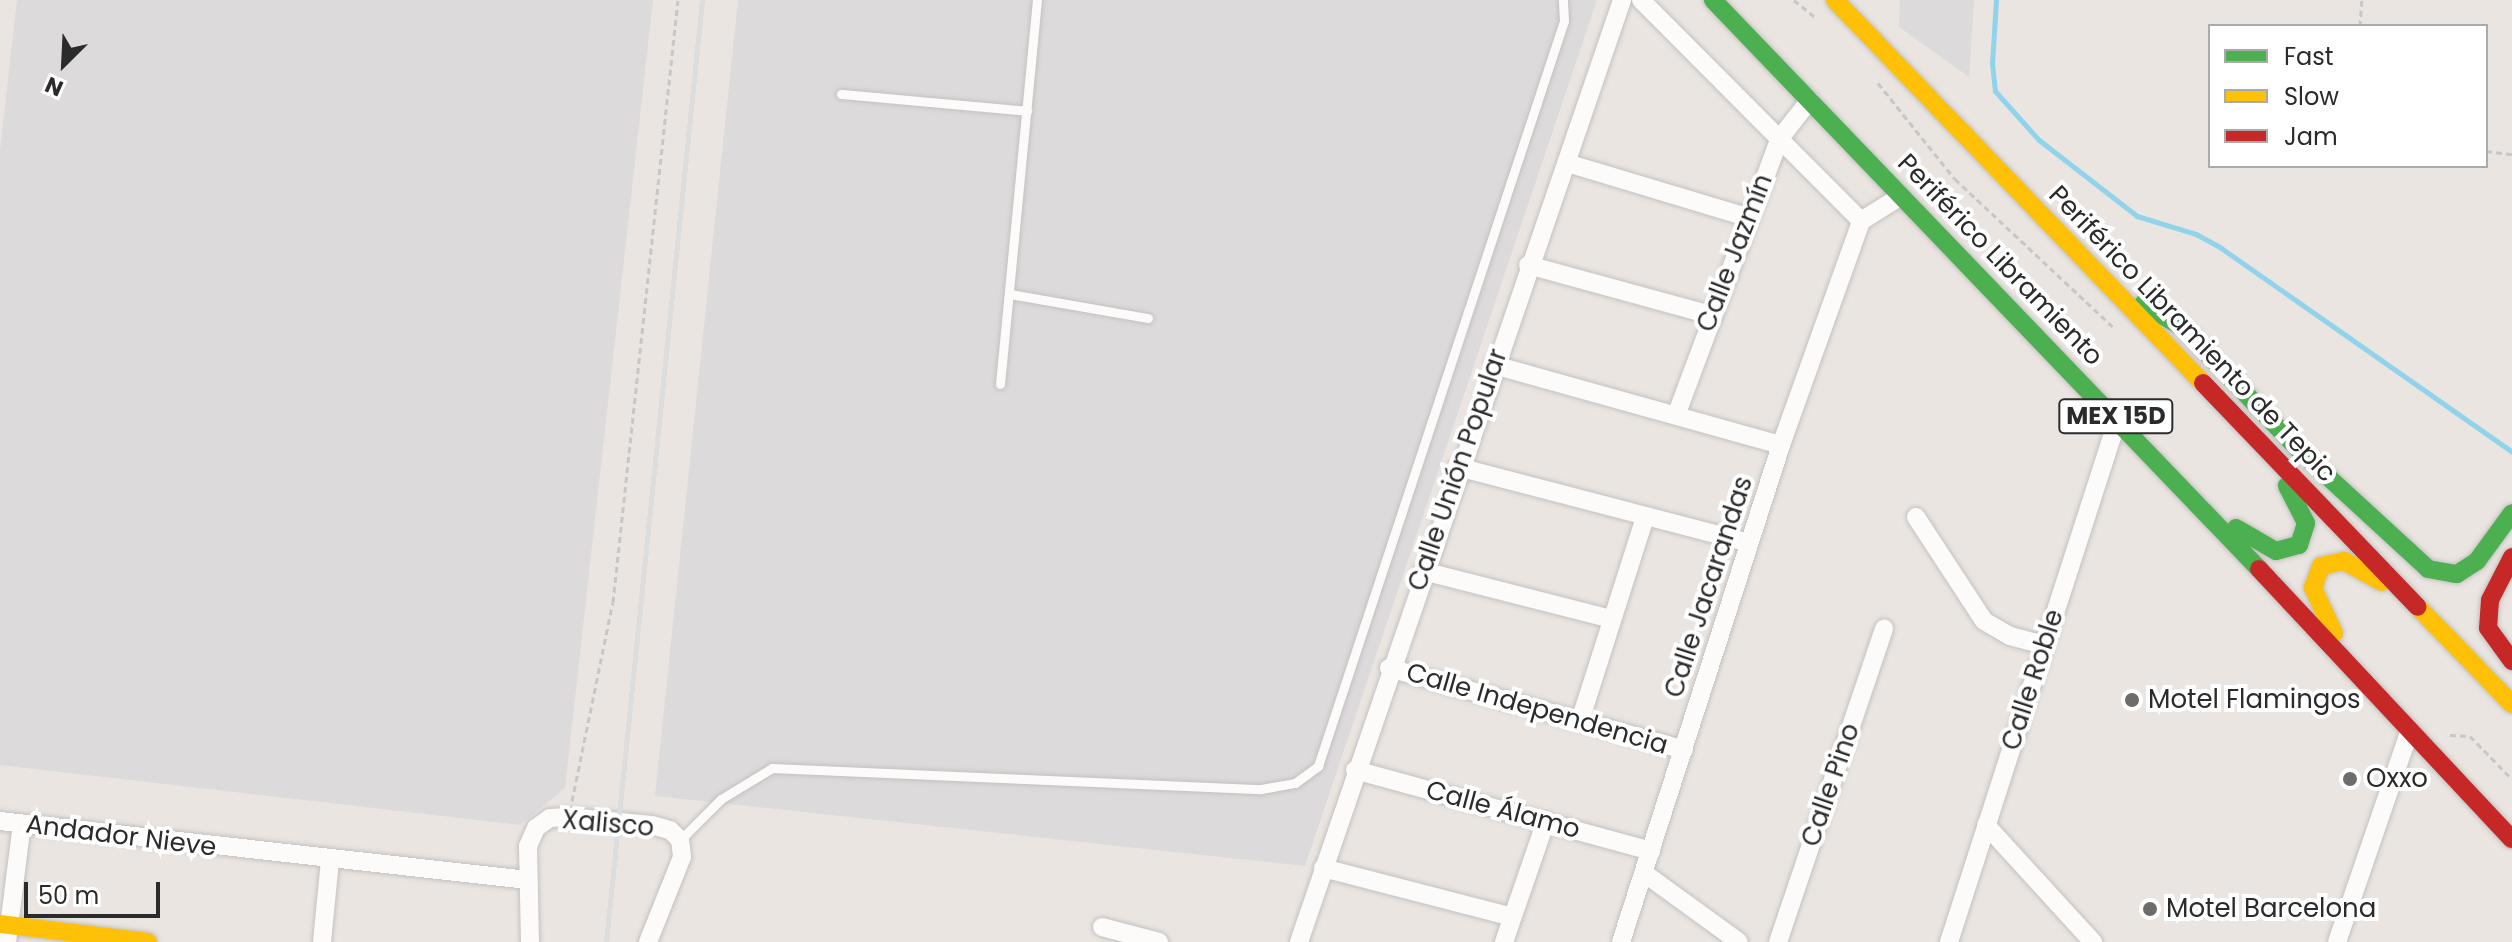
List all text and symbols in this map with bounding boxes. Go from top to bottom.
north arrow [24,24,104,104]
legend [2208,24,2488,168]
text: Fast [2284,40,2334,73]
text: N [40,69,68,104]
text: Slow [2284,80,2339,113]
text: Jam [2284,120,2338,153]
street label: Periférico Libramiento [1891,148,2109,372]
street label: Calle Jazmín [1691,170,1779,336]
street label: Periférico Libramiento de Tepic [2042,179,2342,489]
street label: Calle Unión Popular [1402,345,1514,595]
road number: MEX 15D [2058,396,2174,436]
street label: Calle Jacarandas [1658,472,1760,702]
street label: Calle Roble [1996,606,2070,754]
street label: Calle Independencia [1403,657,1671,761]
place label: Motel Flamingos [2148,684,2361,716]
marker: Motel Flamingos [2123,691,2141,709]
street label: Calle Pino [1795,719,1867,851]
place label: Oxxo [2366,763,2428,795]
marker: Oxxo [2341,770,2359,788]
street label: Calle Álamo [1422,774,1584,846]
street label: Xalisco [561,804,655,844]
street label: Andador Nieve [24,809,218,863]
scale bar [28,866,164,916]
text: 50 m [38,879,99,912]
place label: Motel Barcelona [2166,893,2376,925]
marker: Motel Barcelona [2141,900,2159,918]

